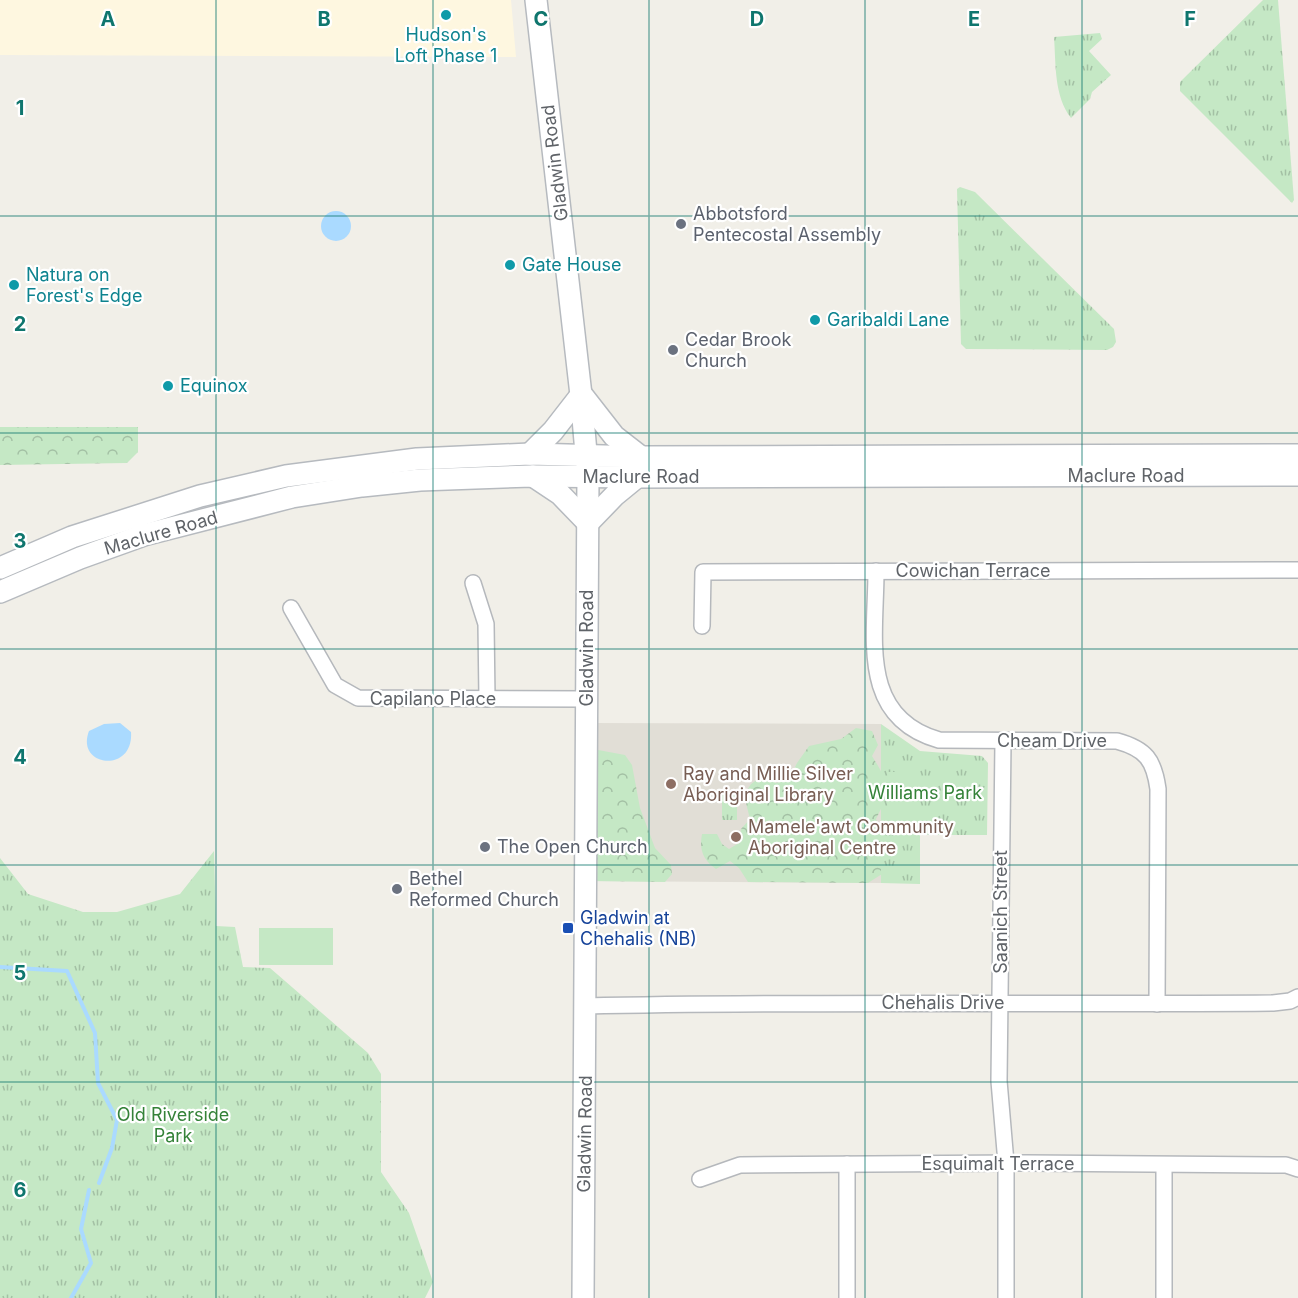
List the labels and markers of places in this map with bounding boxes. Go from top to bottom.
marker: Hudson's Loft Phase 1 [439,8,453,22]
place label: Hudson's Loft Phase 1 [395,24,497,66]
place label: Abbotsford Pentecostal Assembly [693,203,881,245]
marker: Abbotsford Pentecostal Assembly [674,217,688,231]
place label: Gate House [522,254,622,275]
marker: Gate House [503,258,517,272]
place label: Natura on Forest's Edge [26,264,142,306]
marker: Natura on Forest's Edge [7,278,21,292]
place label: Garibaldi Lane [827,309,949,330]
marker: Garibaldi Lane [808,313,822,327]
place label: Cedar Brook Church [685,329,791,371]
marker: Cedar Brook Church [666,343,680,357]
place label: Equinox [180,375,248,396]
marker: Equinox [161,379,175,393]
place label: Ray and Millie Silver Aboriginal Library [683,763,853,805]
marker: Ray and Millie Silver Aboriginal Library [664,777,678,791]
place label: Mamele'awt Community Aboriginal Centre [748,816,954,858]
marker: Mamele'awt Community Aboriginal Centre [729,830,743,844]
place label: The Open Church [497,836,648,857]
marker: The Open Church [478,840,492,854]
place label: Bethel Reformed Church [409,868,559,910]
marker: Bethel Reformed Church [390,882,404,896]
place label: Gladwin at Chehalis (NB) [580,907,697,949]
marker: Gladwin at Chehalis (NB) [561,921,575,935]

